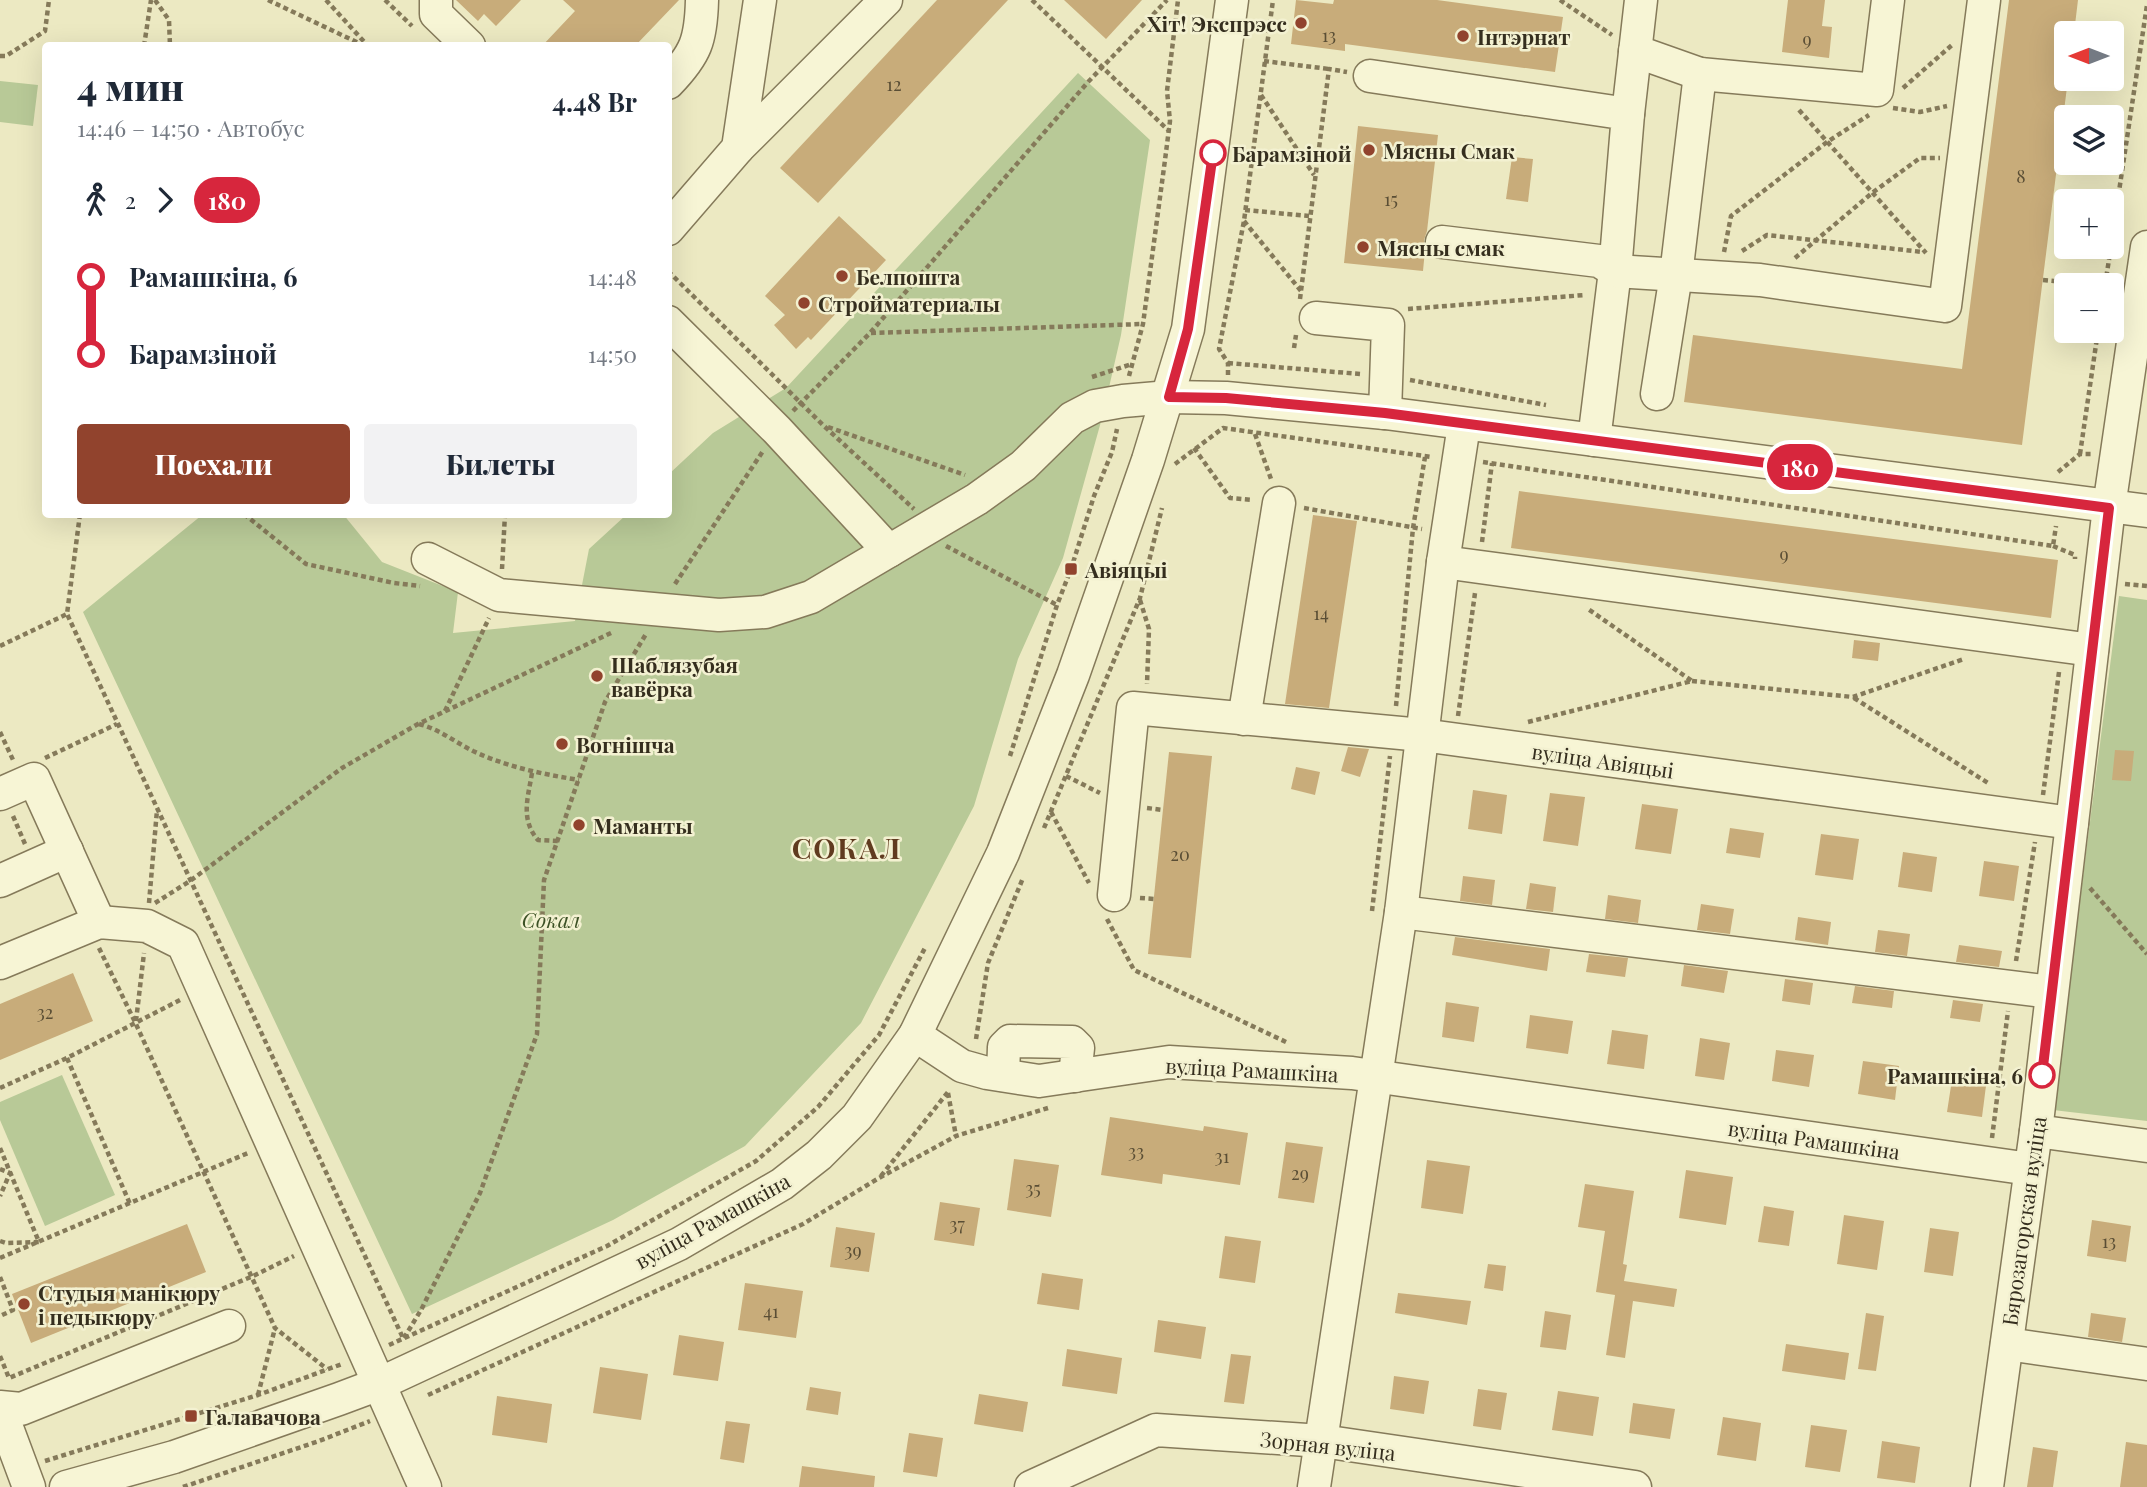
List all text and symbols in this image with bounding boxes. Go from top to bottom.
place label: Хіт! Экспрэсс [1147,9,1287,37]
marker: Хіт! Экспрэсс [1293,15,1309,31]
north arrow [2054,21,2124,91]
map controls [2054,21,2124,343]
place label: Інтэрнат [1477,22,1571,50]
house number: 13 [1322,23,1336,47]
house number: 9 [1802,27,1812,51]
marker: Інтэрнат [1455,28,1471,44]
text: 4 мин [77,60,184,111]
house number: 12 [886,72,902,96]
text: 4.48 Br [552,84,637,119]
button: layers [2054,105,2124,175]
text: 14:46 – 14:50 · Автобус [77,112,305,143]
place label: Мясны Смак [1383,136,1515,164]
place label: Барамзіной [1232,139,1352,167]
marker: Барамзіной [1200,140,1226,166]
marker: Мясны Смак [1361,142,1377,158]
house number: 8 [2016,164,2026,188]
icon: walk [77,181,115,219]
icon: forward [146,181,184,219]
text: 2 [125,184,136,215]
text: 180 [208,184,246,216]
house number: 15 [1384,187,1398,211]
button: + [2054,189,2124,259]
place label: Мясны смак [1377,233,1505,261]
marker: Мясны смак [1355,239,1371,255]
text: Рамашкіна, 6 [129,259,298,294]
text: 14:48 [588,261,637,292]
place label: Белпошта [856,262,961,290]
marker: Белпошта [834,268,850,284]
button: − [2054,273,2124,343]
place label: Стройматериалы [818,289,1000,317]
marker: Стройматериалы [796,295,812,311]
text: Барамзіной [129,336,277,371]
text: 14:50 [588,338,637,369]
button: Поехали [77,424,350,504]
button: Билеты [364,424,637,504]
line badge: 180 [1760,444,1840,490]
text: 180 [1781,451,1819,483]
house number: 9 [1779,542,1789,566]
place label: Авіяцыі [1084,555,1168,583]
marker: Авіяцыі [1063,561,1079,577]
house number: 14 [1313,601,1329,625]
place label: Шаблязубая вавёрка [611,650,738,702]
marker: Шаблязубая вавёрка [589,668,605,684]
place label: Вогнішча [576,730,675,758]
marker: Вогнішча [554,736,570,752]
street label: вуліца Авіяцыі [1530,736,1676,784]
place label: Маманты [593,811,693,839]
marker: Маманты [571,817,587,833]
district label: СОКАЛ [792,829,902,866]
house number: 20 [1170,842,1190,866]
park label: Сокал [522,905,580,933]
house number: 32 [37,1000,53,1024]
street label: вуліца Рамашкіна [1165,1050,1340,1088]
place label: Рамашкіна, 6 [1887,1061,2023,1089]
marker: Рамашкіна, 6 [2029,1062,2055,1088]
street label: вуліца Рамашкіна [1726,1113,1902,1165]
street label: Бярозагорская вуліца [1994,1114,2052,1327]
house number: 33 [1128,1139,1144,1163]
house number: 31 [1215,1144,1230,1168]
house number: 29 [1291,1161,1309,1185]
street label: вуліца Рамашкіна [629,1165,795,1274]
house number: 35 [1025,1176,1041,1200]
house number: 37 [949,1212,965,1236]
house number: 13 [2102,1229,2116,1253]
house number: 39 [844,1238,862,1262]
place label: Студыя манікюру і педыкюру [38,1278,220,1330]
marker: Студыя манікюру і педыкюру [16,1296,32,1312]
house number: 41 [763,1299,779,1323]
place label: Галавачова [205,1402,321,1430]
marker: Галавачова [183,1408,199,1424]
street label: Зорная вуліца [1259,1424,1398,1466]

